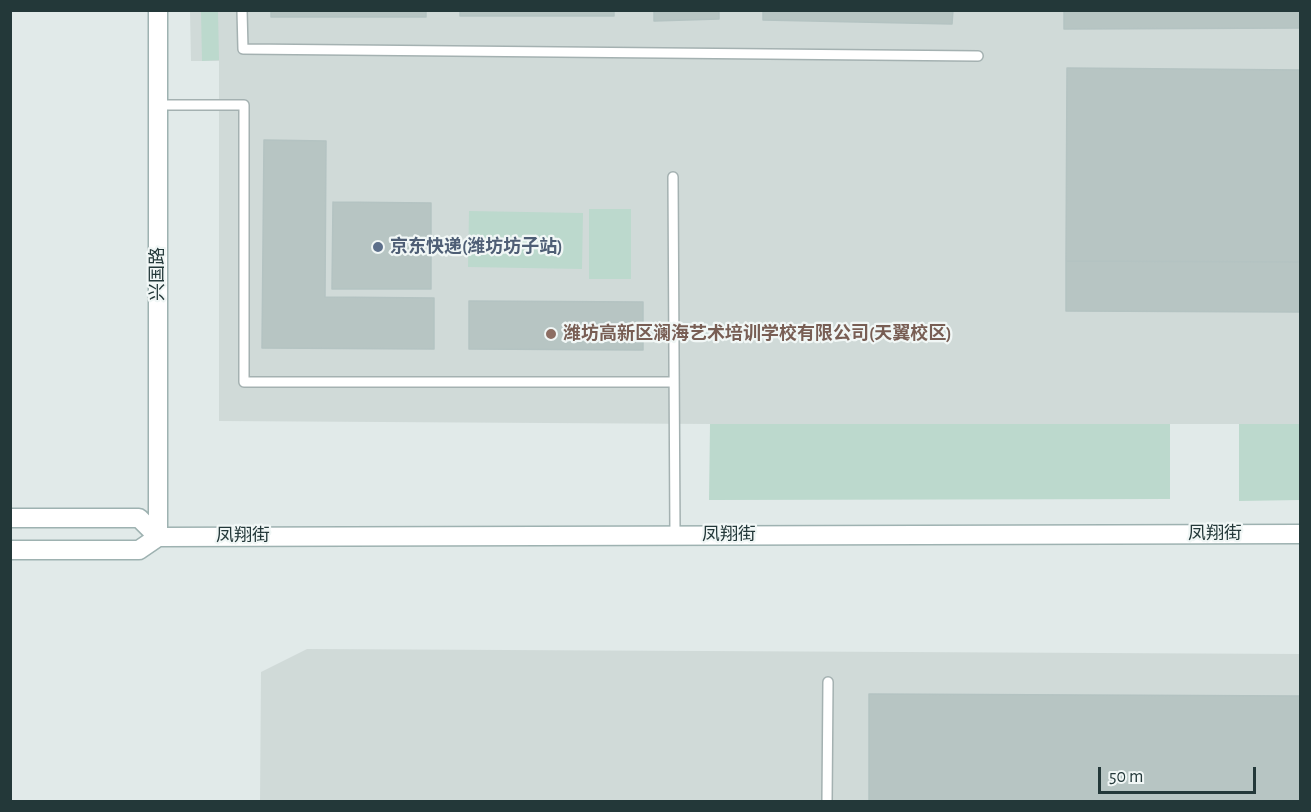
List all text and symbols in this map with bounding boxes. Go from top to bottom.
place label: 京东快递(潍坊坊子站) [390,236,563,258]
marker: 京东快递(潍坊坊子站) [371,240,385,254]
street label: 兴国路 [147,247,169,301]
place label: 潍坊高新区澜海艺术培训学校有限公司(天翼校区) [563,323,952,345]
marker: 潍坊高新区澜海艺术培训学校有限公司(天翼校区) [544,327,558,341]
street label: 凤翔街 [1188,523,1242,545]
street label: 凤翔街 [702,524,756,546]
street label: 凤翔街 [216,525,270,547]
scale bar [1101,755,1258,793]
text: 50 m [1109,768,1143,786]

